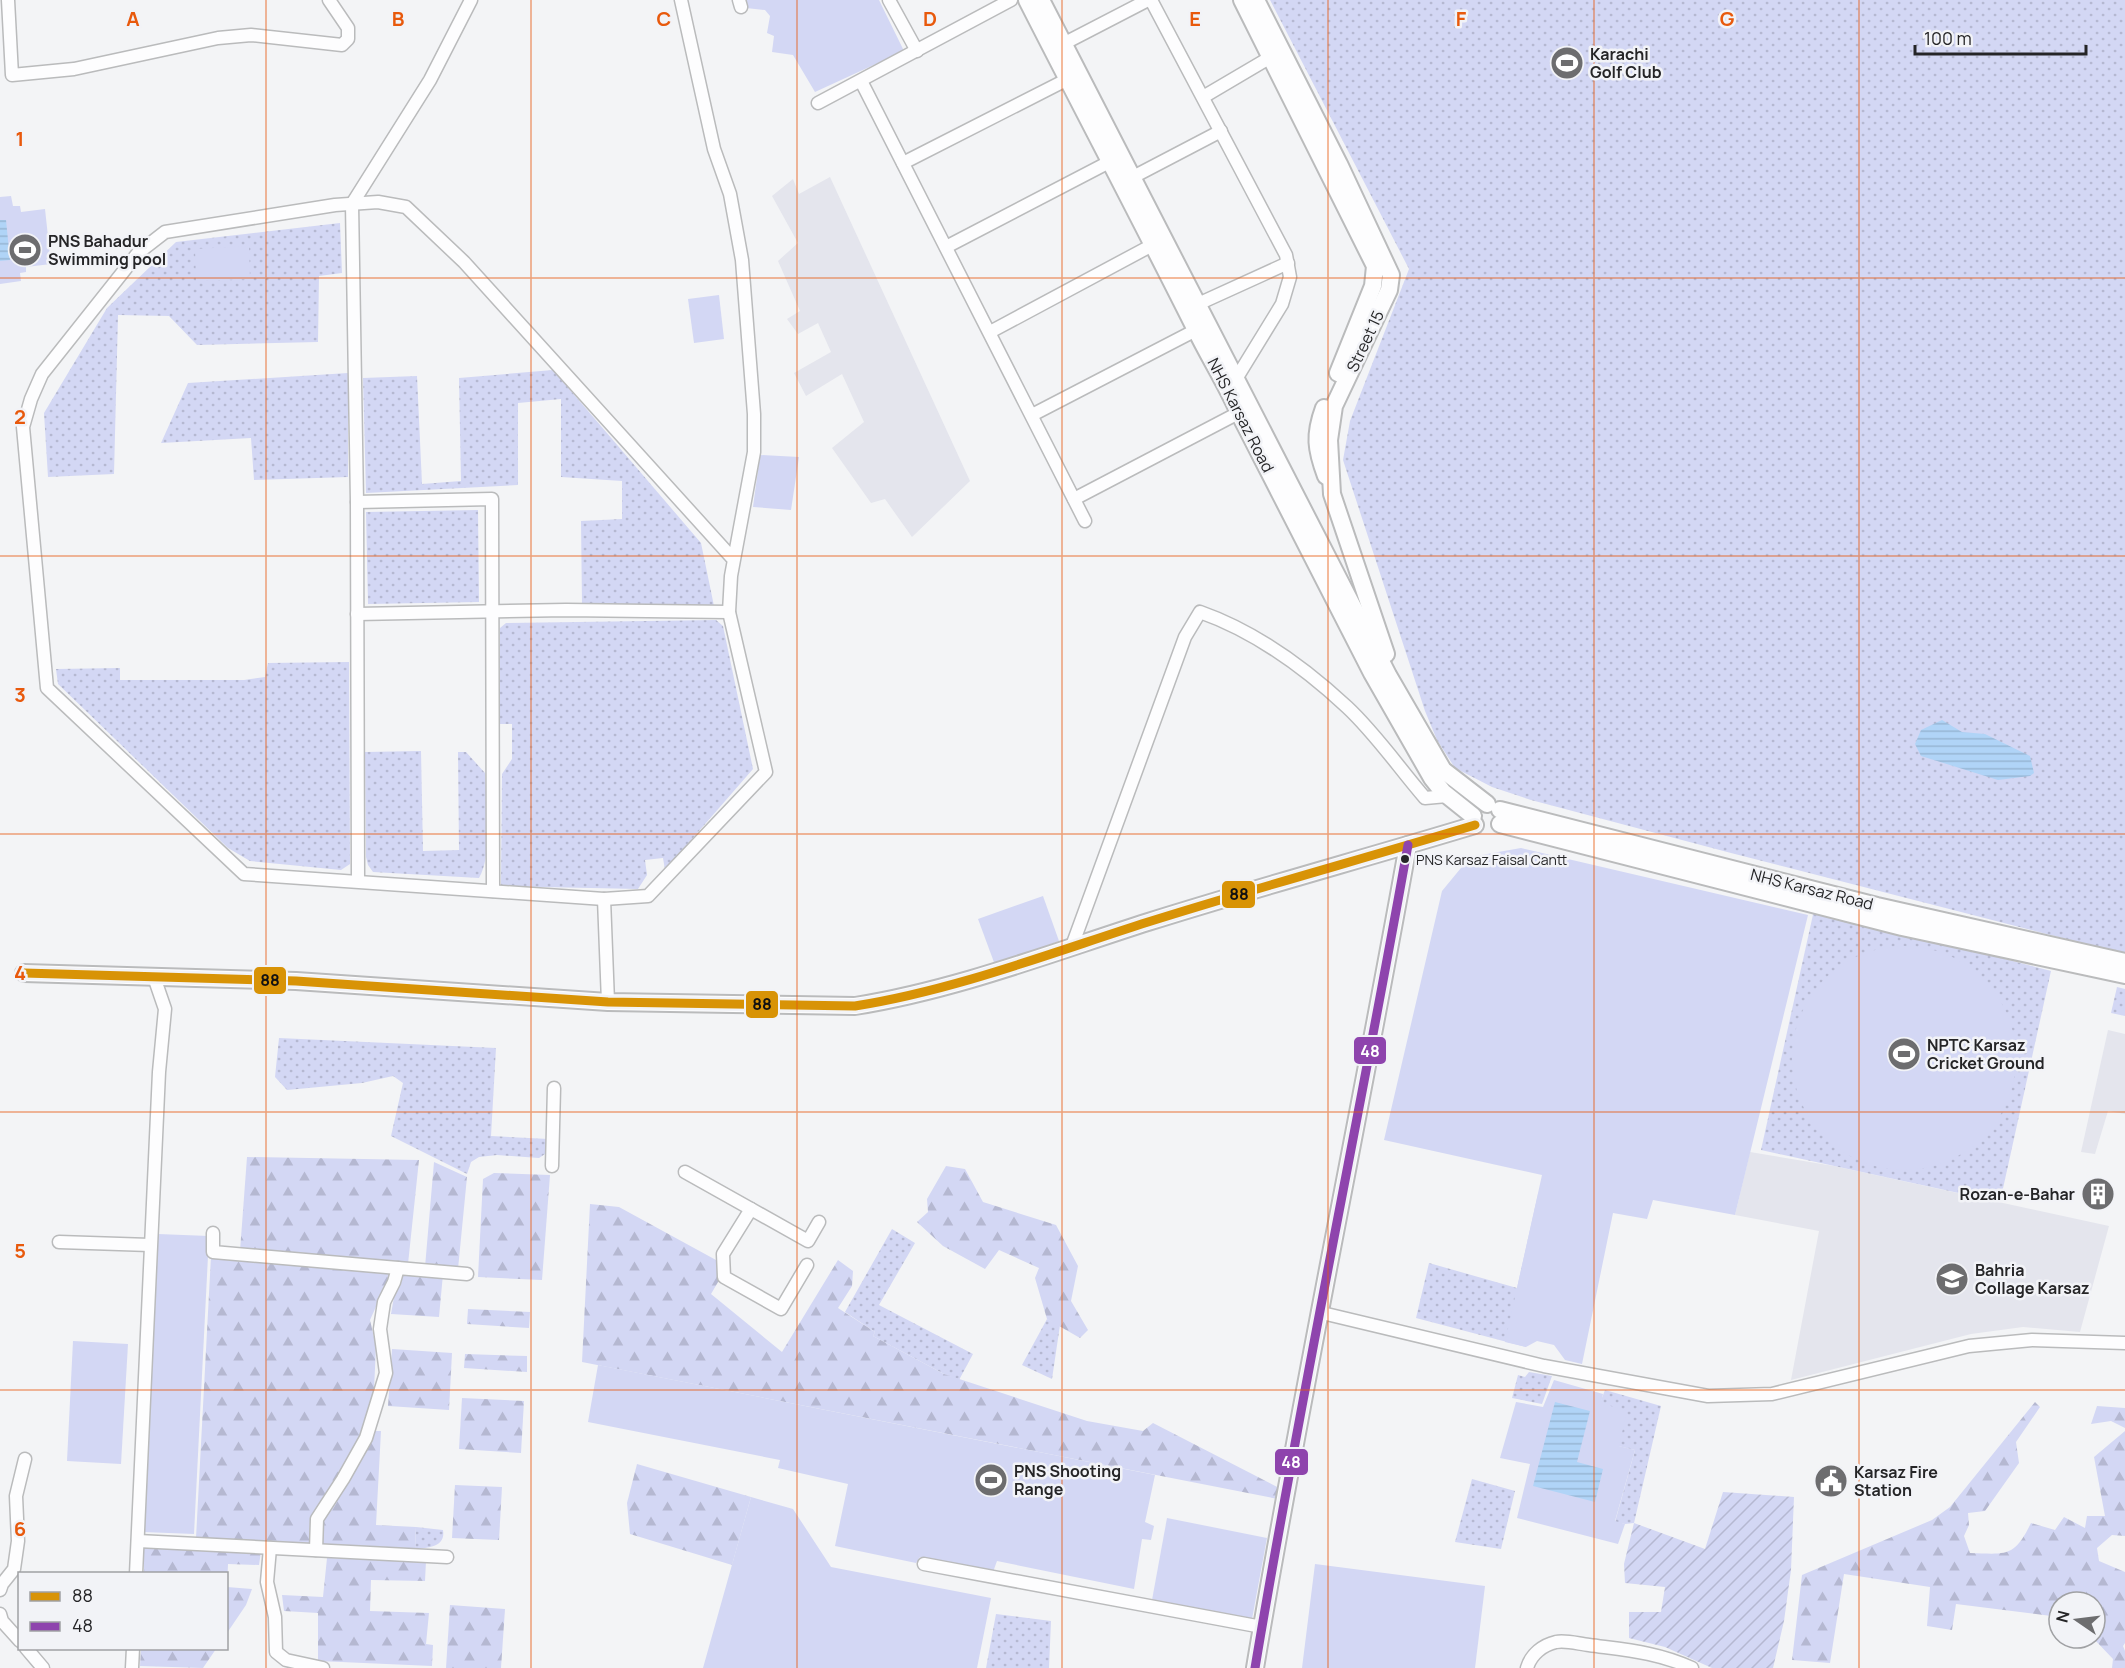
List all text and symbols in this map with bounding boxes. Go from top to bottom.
text: A [126,5,140,32]
text: B [392,5,405,32]
text: C [657,5,671,32]
text: D [923,5,937,32]
text: E [1189,5,1201,32]
text: F [1456,5,1467,32]
text: G [1720,5,1735,32]
scale bar [1915,18,2086,56]
text: 100 m [1924,26,1972,50]
place label: Karachi Golf Club [1590,43,1662,83]
sports icon: Karachi Golf Club [1549,45,1585,81]
text: 1 [16,125,24,152]
place label: PNS Bahadur Swimming pool [48,230,166,270]
sports icon: PNS Bahadur Swimming pool [7,232,43,268]
street label: Street 15 [1341,307,1389,375]
street label: NHS Karsaz Road [1203,354,1279,476]
text: 2 [14,403,26,430]
text: 3 [14,681,26,708]
place label: PNS Karsaz Faisal Cantt [1416,850,1567,869]
marker: PNS Karsaz Faisal Cantt [1399,853,1411,865]
street label: NHS Karsaz Road [1748,863,1876,915]
line badge: 88 [1221,880,1256,909]
text: 88 [1229,883,1249,905]
text: 4 [14,959,26,986]
line badge: 88 [253,966,287,995]
text: 88 [260,969,280,991]
line badge: 88 [745,990,779,1019]
text: 88 [752,993,772,1015]
place label: NPTC Karsaz Cricket Ground [1927,1034,2045,1074]
line badge: 48 [1353,1036,1387,1065]
sports icon: NPTC Karsaz Cricket Ground [1886,1036,1922,1072]
text: 48 [1360,1040,1380,1062]
building icon: Rozan-e-Bahar [2080,1176,2116,1212]
place label: Rozan-e-Bahar [1960,1183,2075,1205]
text: 5 [14,1237,26,1264]
place label: Bahria Collage Karsaz [1975,1259,2090,1299]
school or university icon: Bahria Collage Karsaz [1934,1261,1970,1297]
line badge: 48 [1274,1448,1309,1476]
text: 48 [1281,1451,1301,1473]
place label: PNS Shooting Range [1014,1460,1121,1500]
place label: Karsaz Fire Station [1854,1461,1938,1501]
sports icon: PNS Shooting Range [973,1462,1009,1498]
public building icon: Karsaz Fire Station [1813,1463,1849,1499]
text: 6 [14,1515,26,1542]
legend [18,1572,228,1650]
text: 88 [72,1583,93,1607]
north arrow [2047,1590,2107,1650]
text: N [2050,1608,2075,1625]
text: 48 [72,1613,93,1637]

